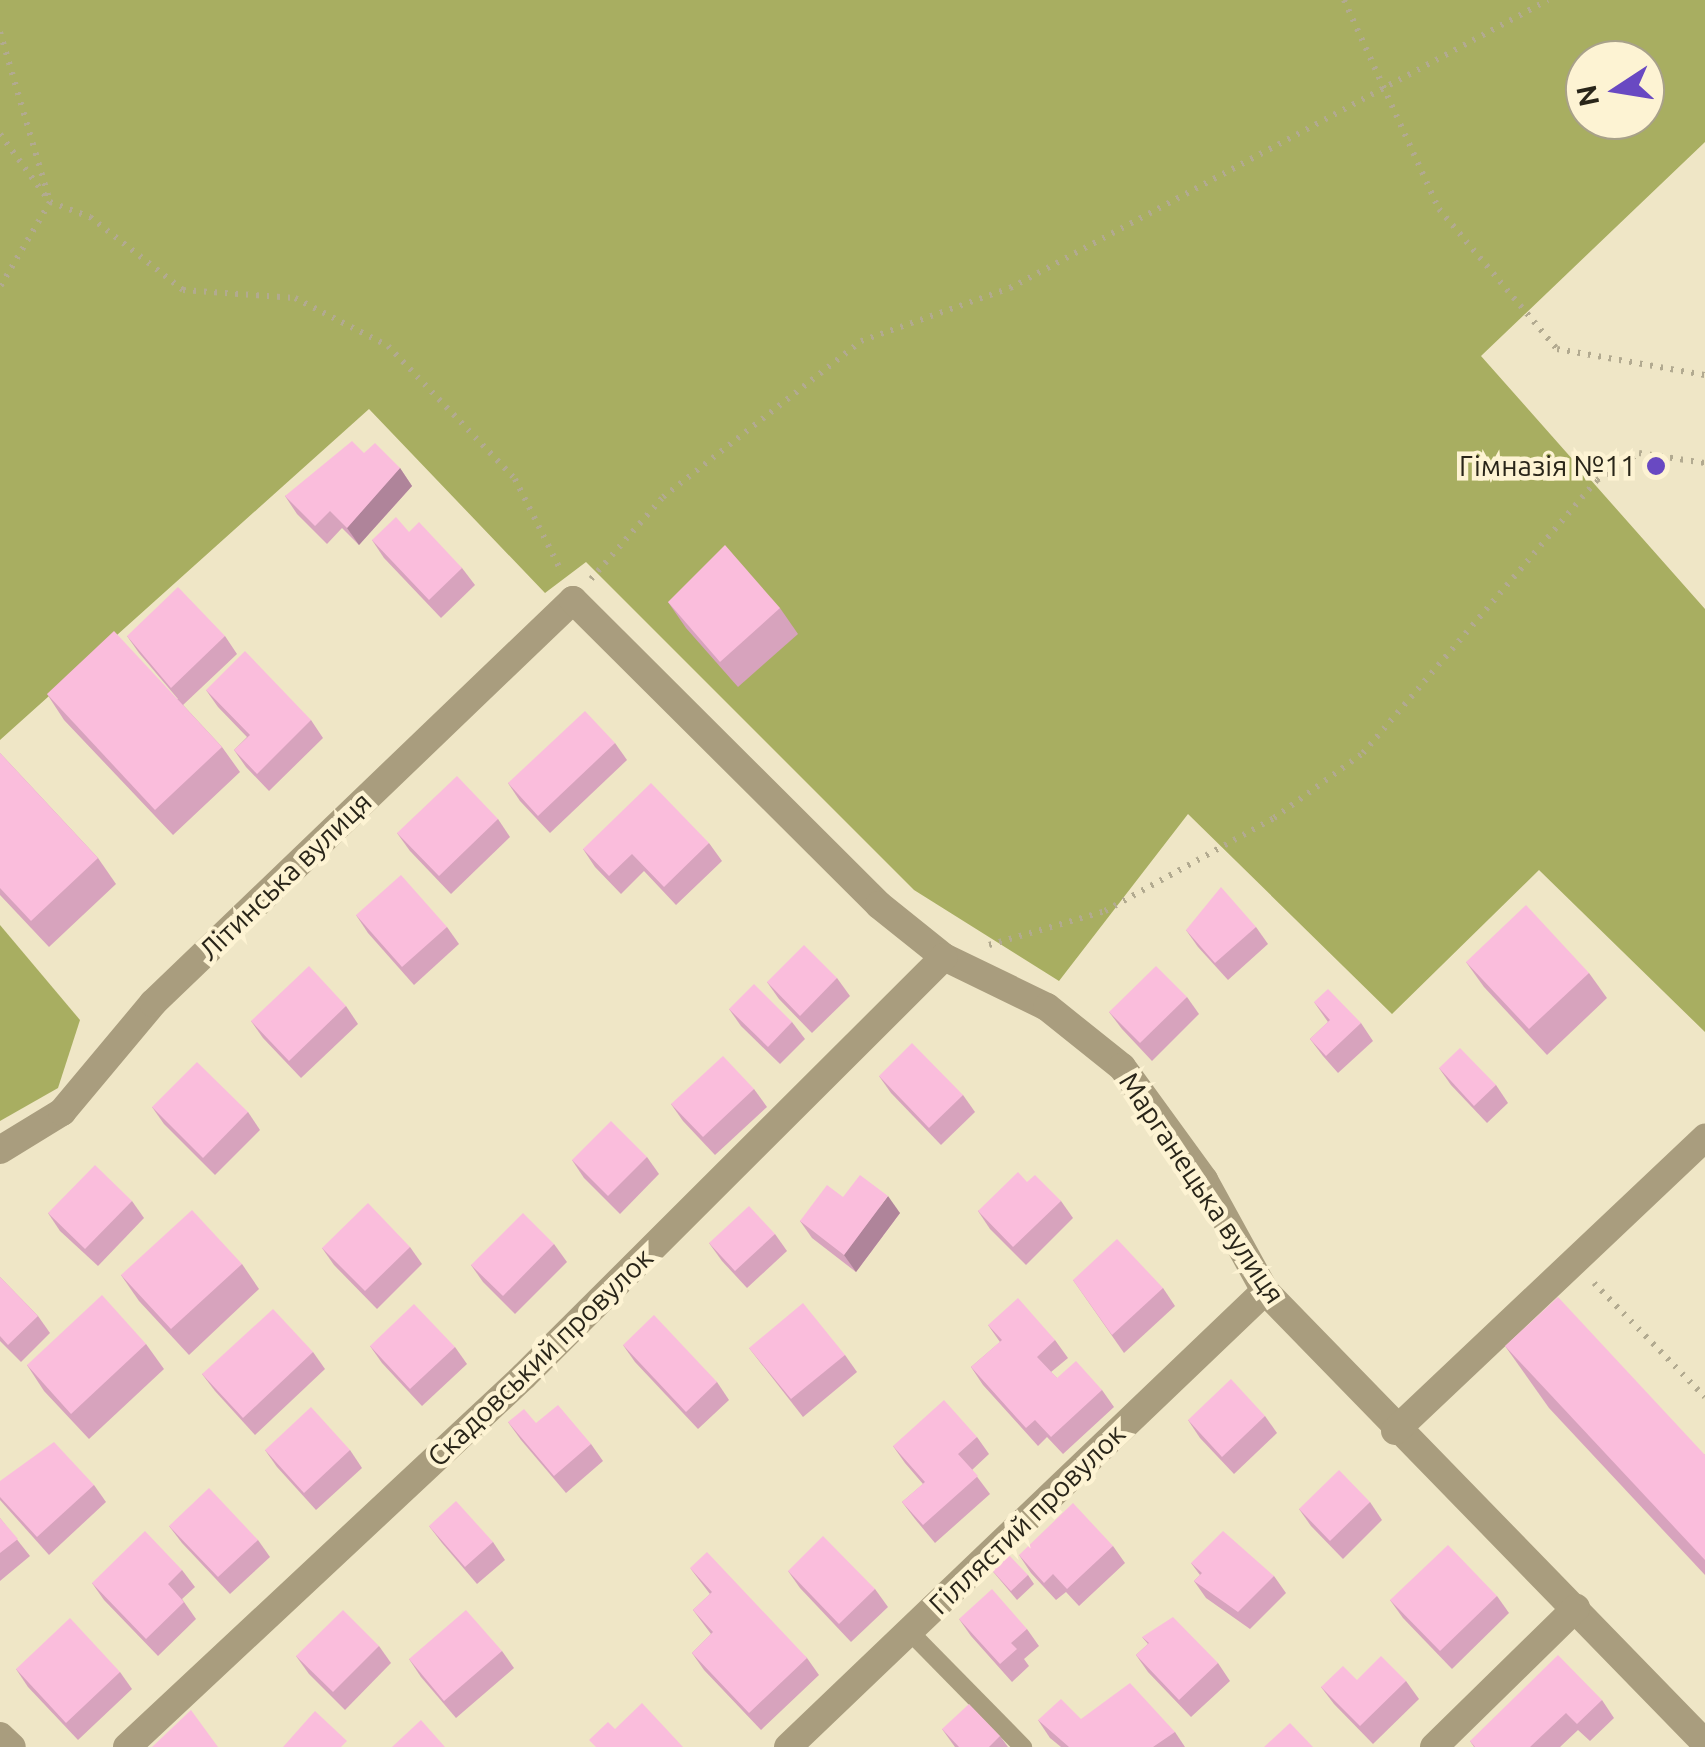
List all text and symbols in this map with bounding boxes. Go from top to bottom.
north arrow [1565,40,1665,140]
text: N [1570,82,1604,109]
place label: Гімназія №11 [1459,449,1636,483]
marker: Гімназія №11 [1645,455,1667,477]
street label: Літинська вулиця [192,785,378,967]
street label: Марганецька вулиця [1112,1066,1292,1310]
street label: Скадовський провулок [420,1241,660,1473]
street label: Гіллястий провулок [922,1417,1132,1621]

